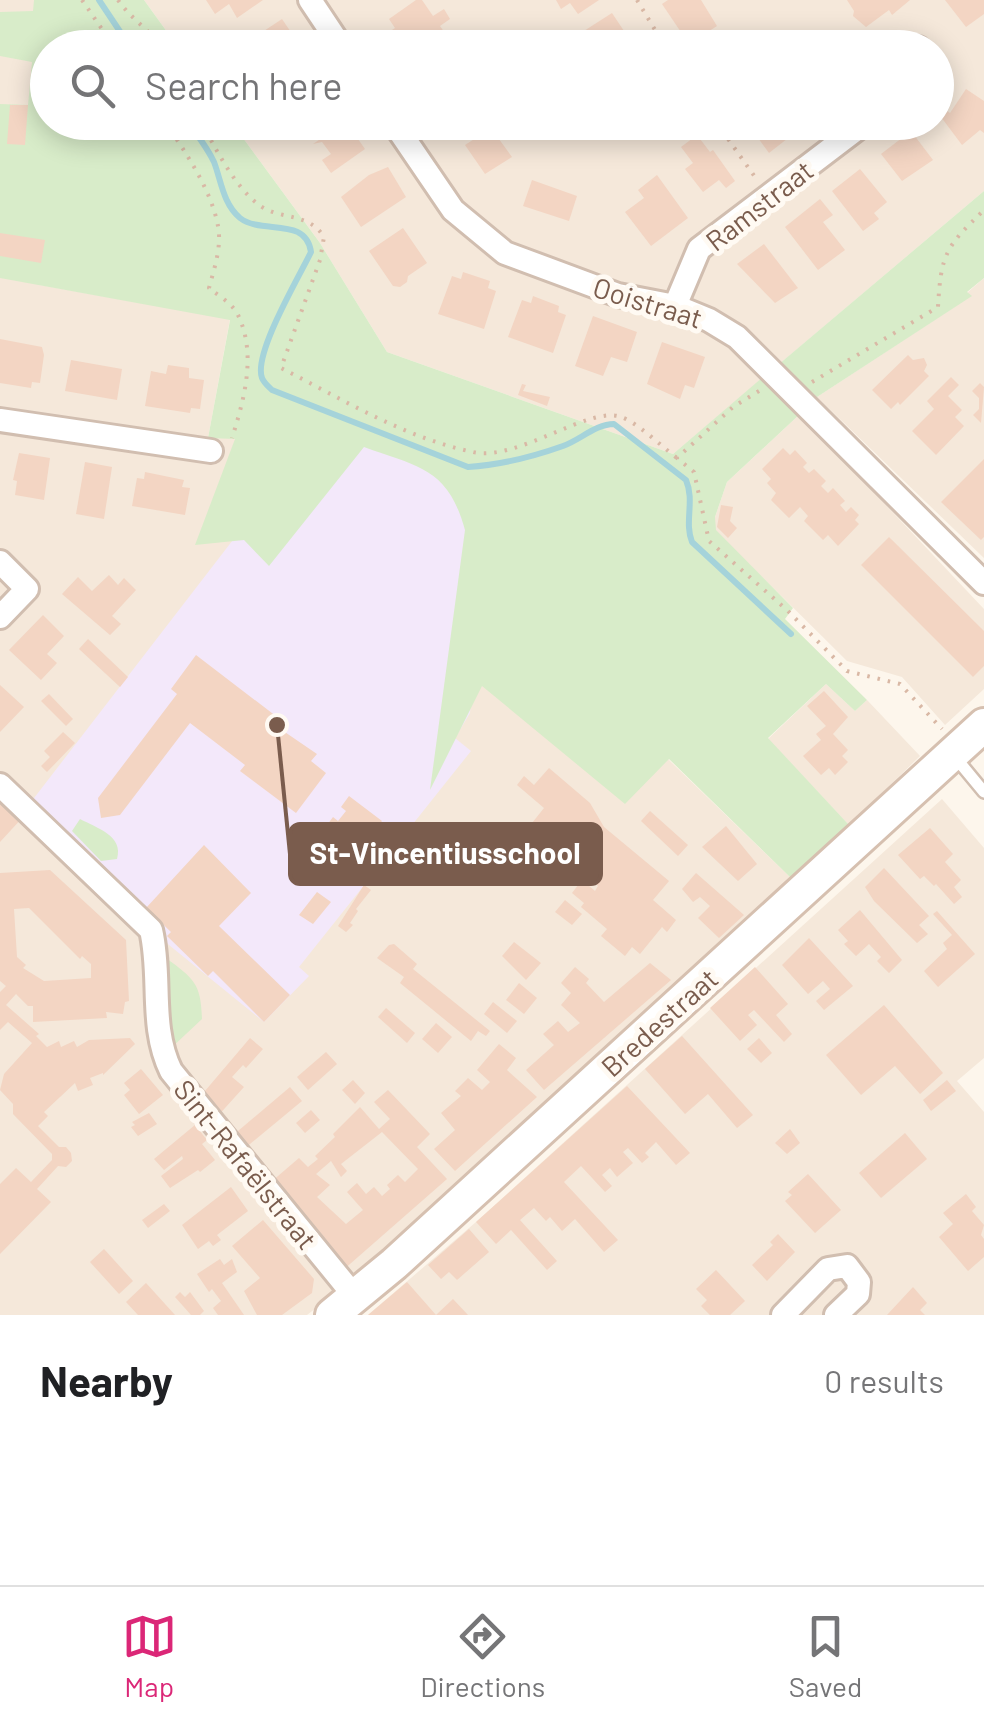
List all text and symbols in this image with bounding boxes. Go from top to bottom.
search box [30,30,954,140]
icon: search [65,58,120,113]
text: Search here [145,62,343,108]
street label: Ramstraat [698,152,820,258]
street label: Ooistraat [589,269,707,335]
callout: St-Vincentiusschool [290,824,601,884]
text: St-Vincentiusschool [309,834,581,870]
street label: Bredestraat [594,961,724,1083]
street label: Sint-Rafaëlstraat [167,1072,325,1256]
text: Nearby [40,1355,173,1405]
text: 0 results [824,1361,944,1399]
tab: Map [122,1609,177,1703]
tab: Directions [420,1609,545,1703]
tab: Saved [789,1609,862,1703]

